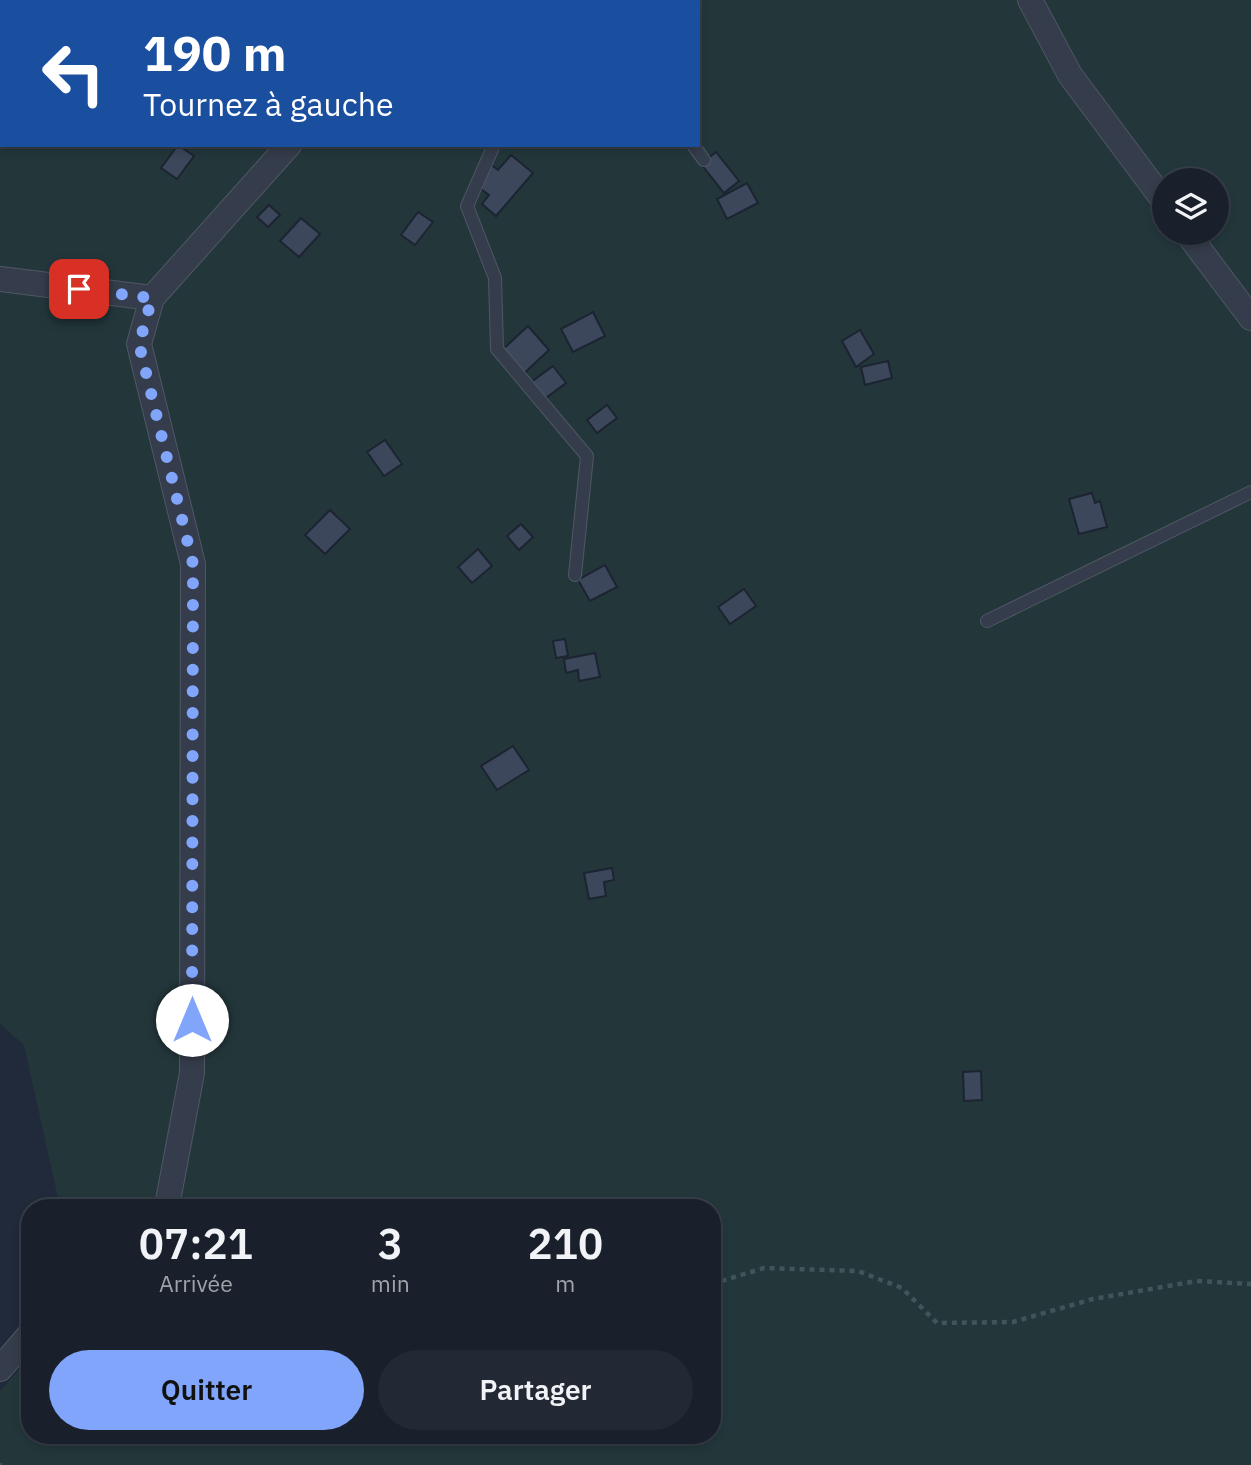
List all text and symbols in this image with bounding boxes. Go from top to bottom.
text: 190 m [143,21,287,84]
icon: left [28,28,119,119]
text: Tournez à gauche [143,83,394,125]
map controls [1152,168,1229,245]
button: layers [1152,168,1229,245]
pin [49,259,109,319]
icon: arrive [60,270,98,308]
position arrow [155,983,229,1057]
text: 07:21 [139,1216,253,1271]
text: 3 [378,1216,403,1271]
text: 210 [528,1216,603,1271]
text: Arrivée [159,1268,233,1298]
text: min [371,1268,410,1298]
text: m [555,1268,575,1298]
button: Quitter [49,1350,364,1430]
button: Partager [378,1350,693,1430]

